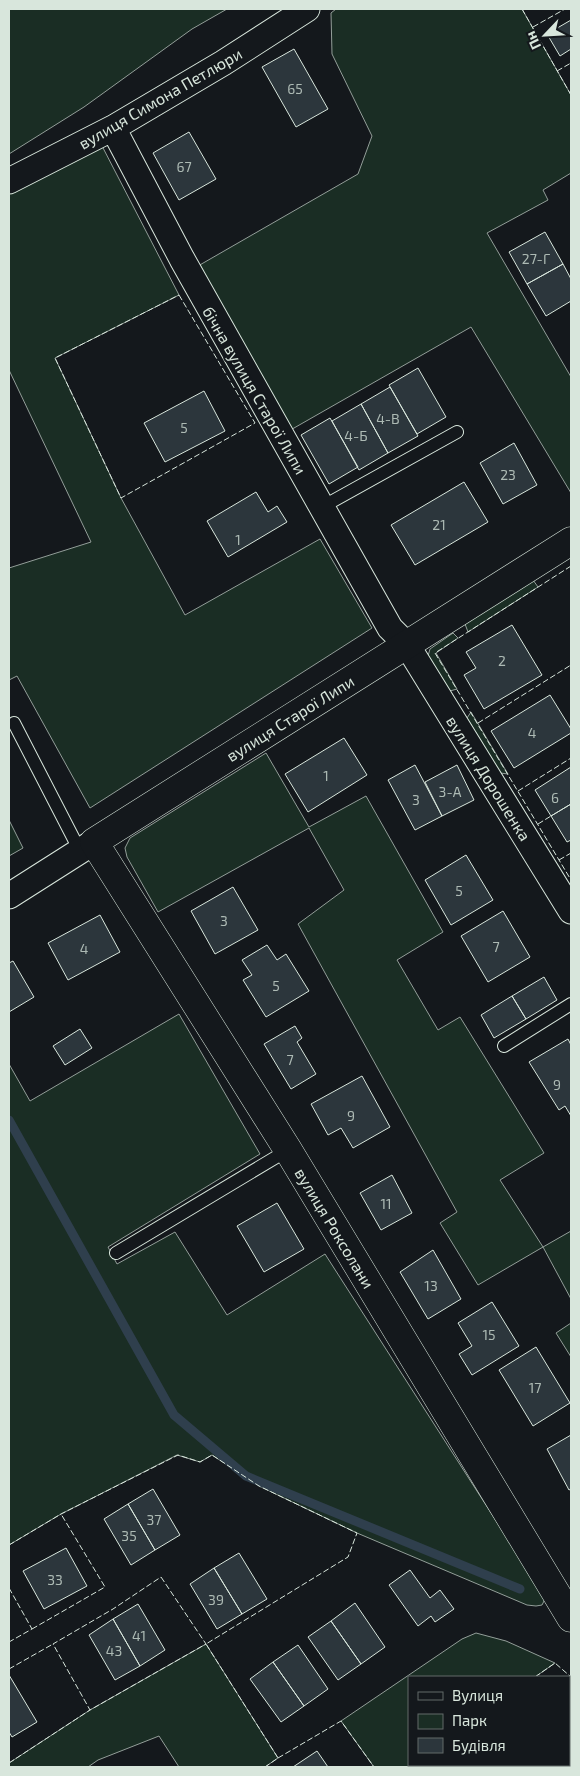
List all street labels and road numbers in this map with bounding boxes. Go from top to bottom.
street label: вулиця Симона Петлюри [75,43,246,153]
street label: бічна вулиця Старої Липи [198,303,311,478]
street label: вулиця Старої Липи [223,671,358,766]
street label: вулиця Дорошенка [442,712,535,845]
street label: вулиця Роксолани [291,1164,378,1292]

